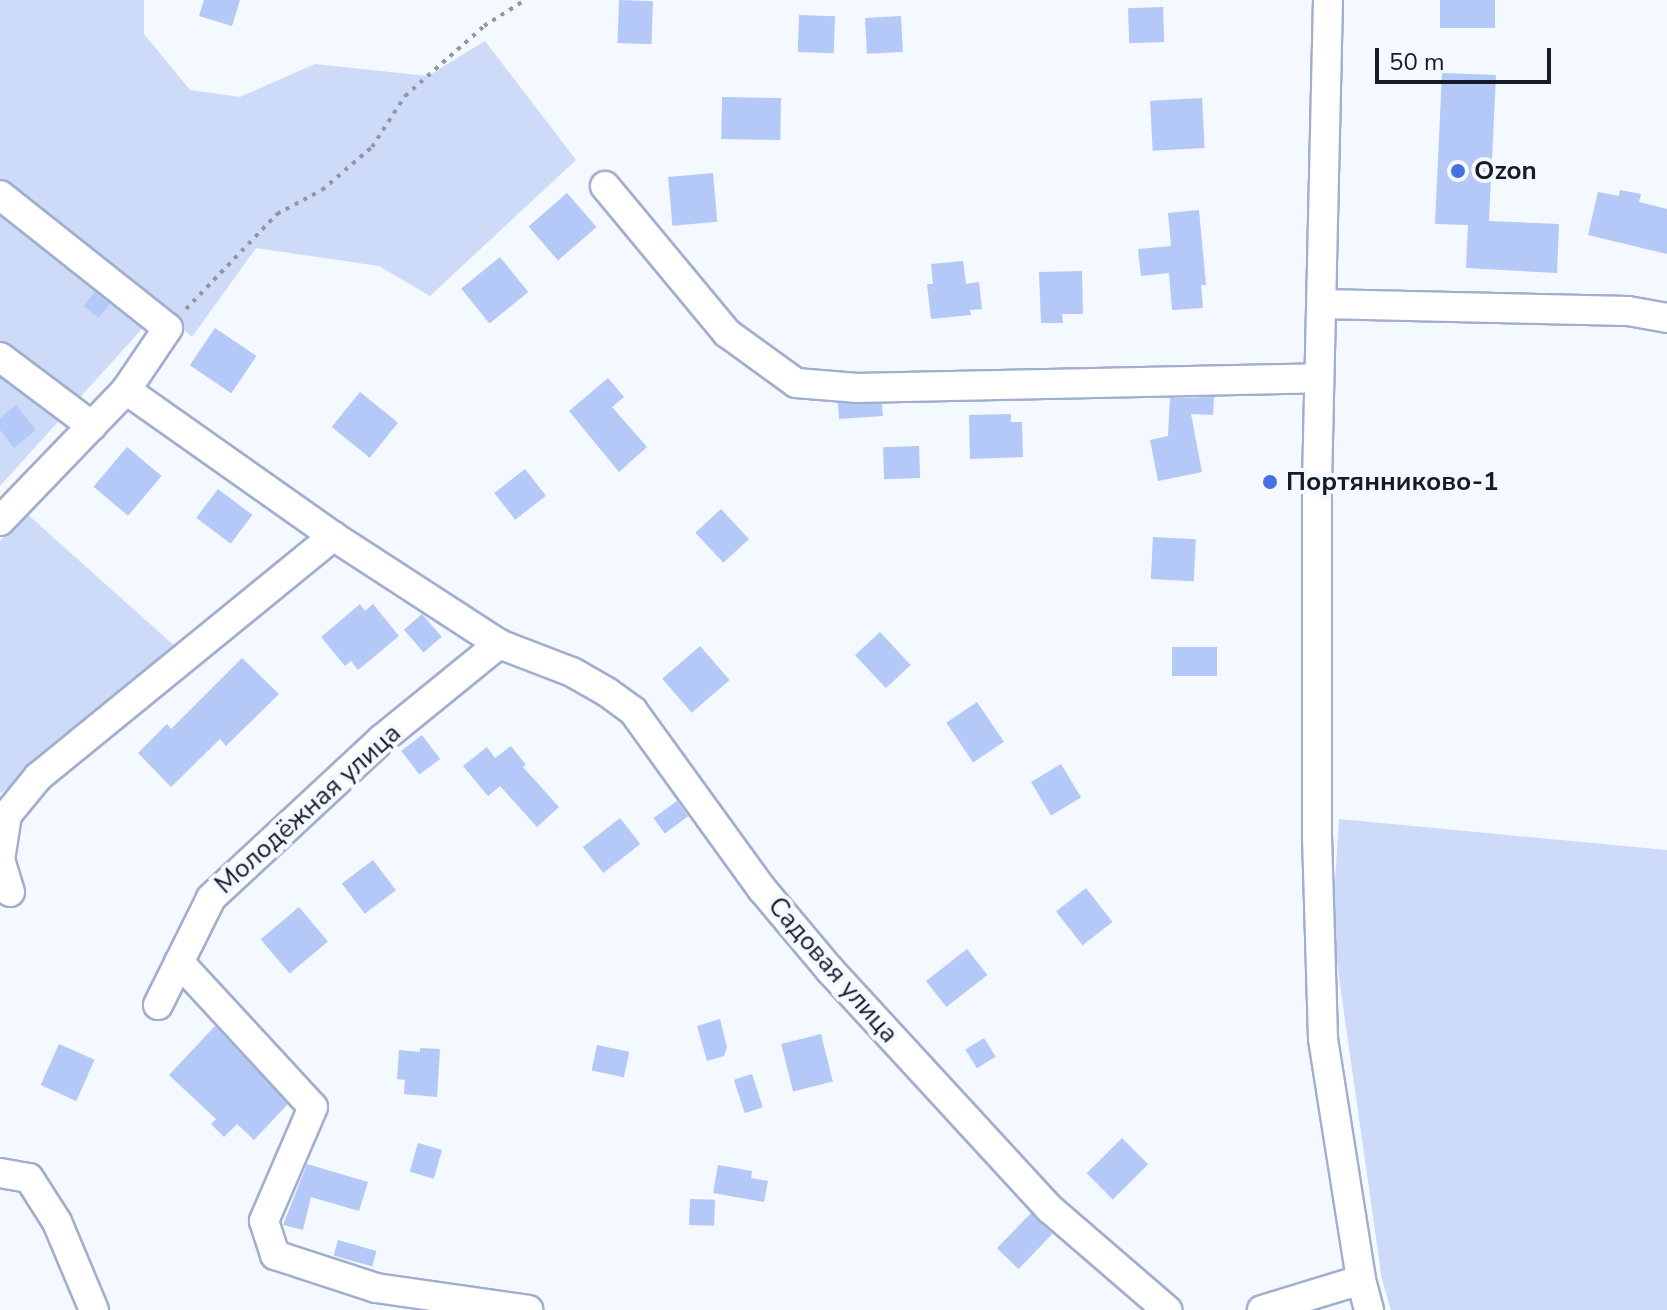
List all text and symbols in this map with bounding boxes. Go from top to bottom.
scale bar [1379,32,1555,82]
text: 50 m [1389,46,1445,78]
place label: Ozon [1474,155,1537,187]
marker: Ozon [1449,162,1467,180]
place label: Портянниково-1 [1286,466,1499,498]
marker: Портянниково-1 [1261,473,1279,491]
street label: Молодёжная улица [209,718,407,900]
street label: Садовая улица [761,891,905,1049]

